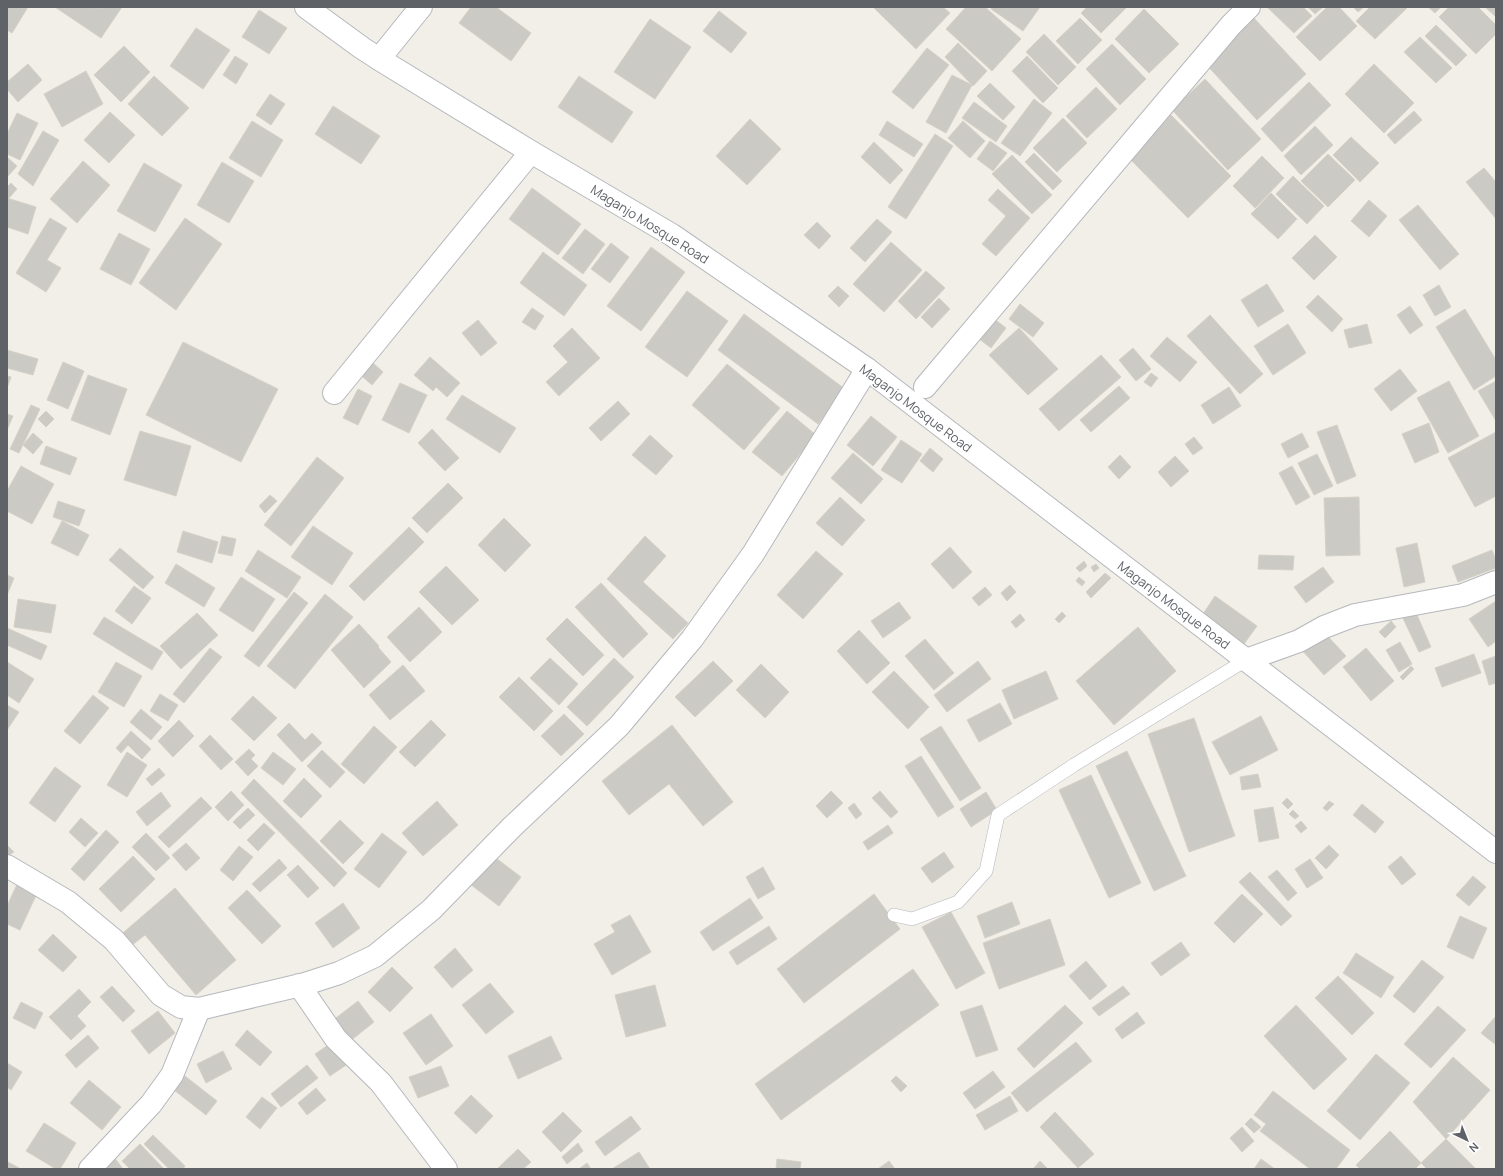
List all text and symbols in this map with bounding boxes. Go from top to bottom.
street label: Maganjo Mosque Road [587,180,713,268]
street label: Maganjo Mosque Road [856,360,976,456]
street label: Maganjo Mosque Road [1114,557,1234,653]
north arrow [1447,1120,1487,1160]
text: N [1466,1139,1482,1156]

